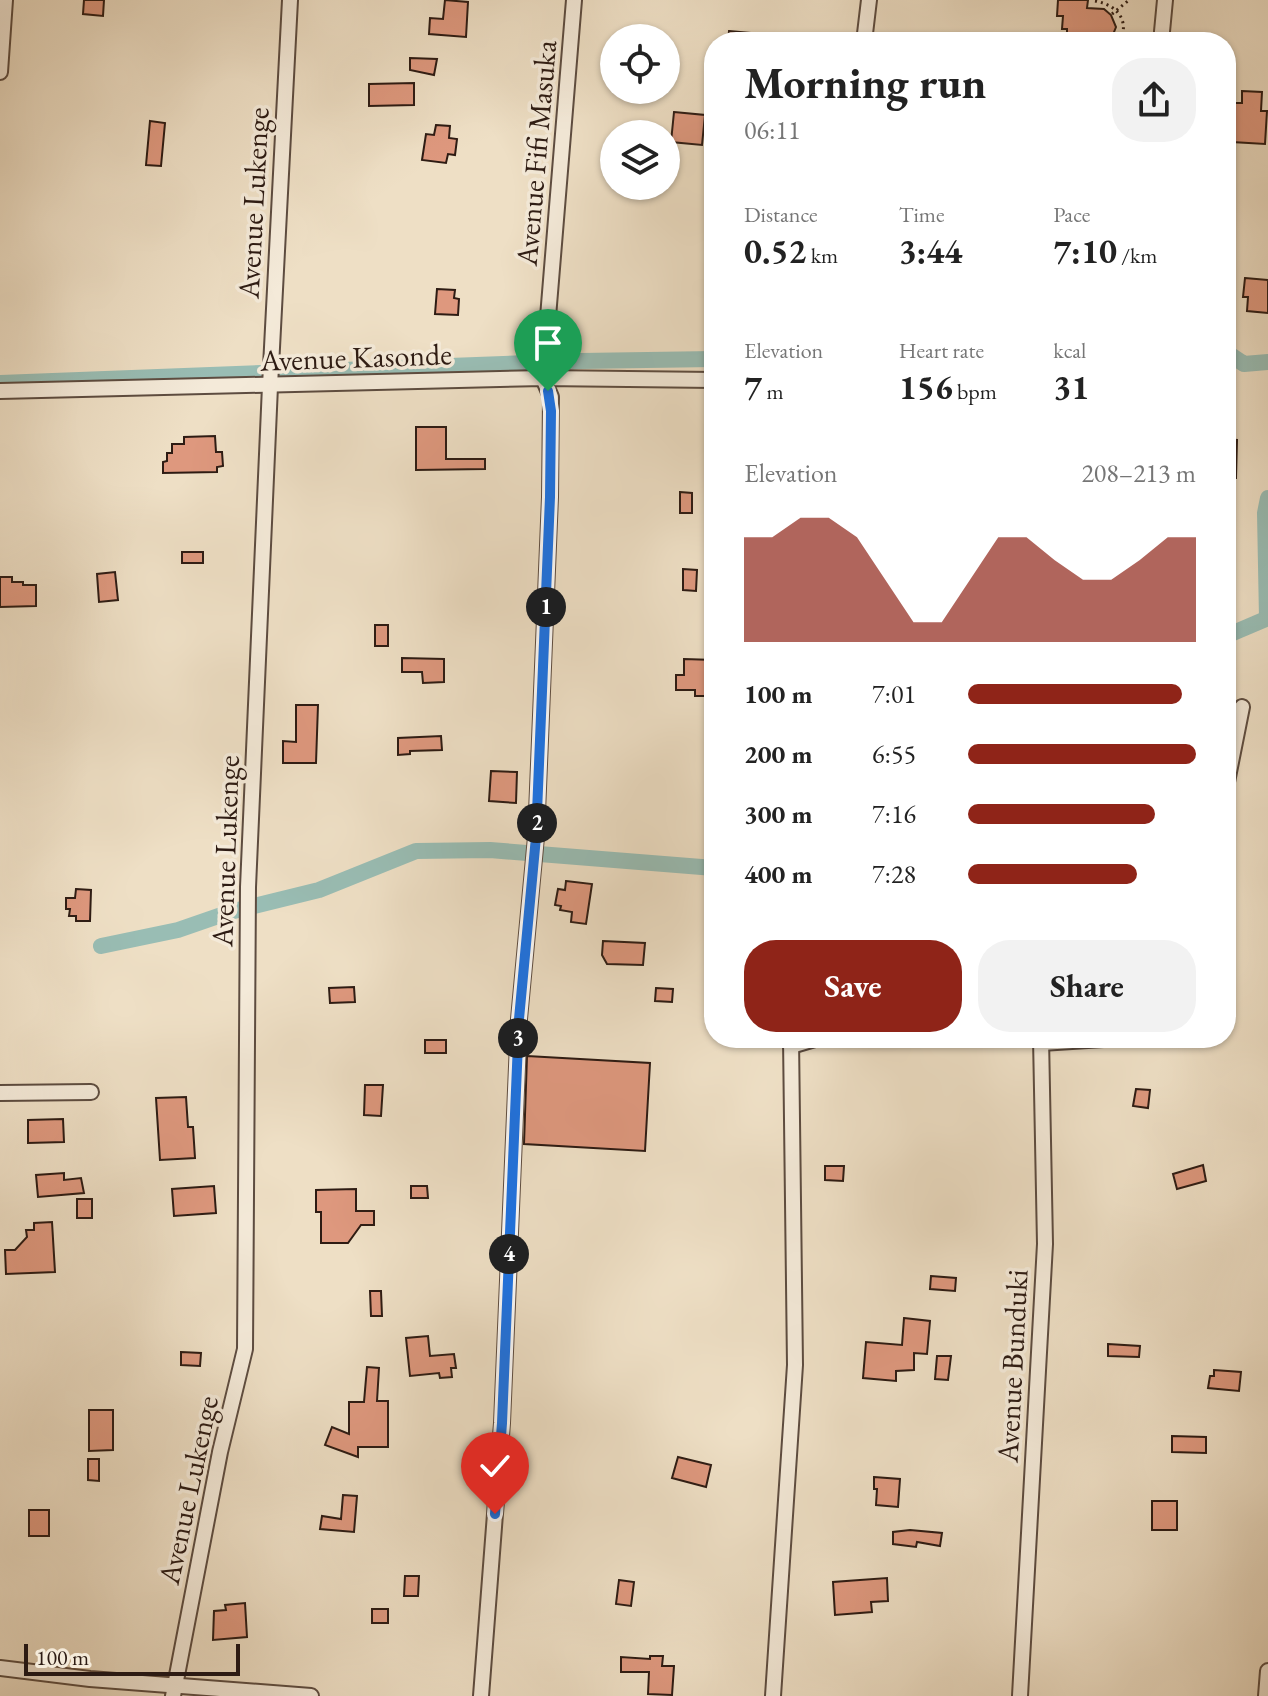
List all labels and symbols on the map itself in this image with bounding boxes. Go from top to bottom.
street label: Avenue Fifi Masuka [507,39,565,268]
street label: Avenue Lukenge [228,106,277,301]
pin [514,309,582,391]
street label: Avenue Kasonde [258,334,453,380]
pin: 1 [526,587,566,627]
street label: Avenue Lukenge [202,754,248,949]
pin: 2 [517,803,557,843]
pin: 3 [498,1018,538,1058]
pin: 4 [489,1234,529,1274]
street label: Avenue Bunduki [987,1268,1037,1465]
street label: Avenue Lukenge [149,1392,227,1589]
pin [461,1432,529,1514]
scale bar [24,1640,240,1676]

